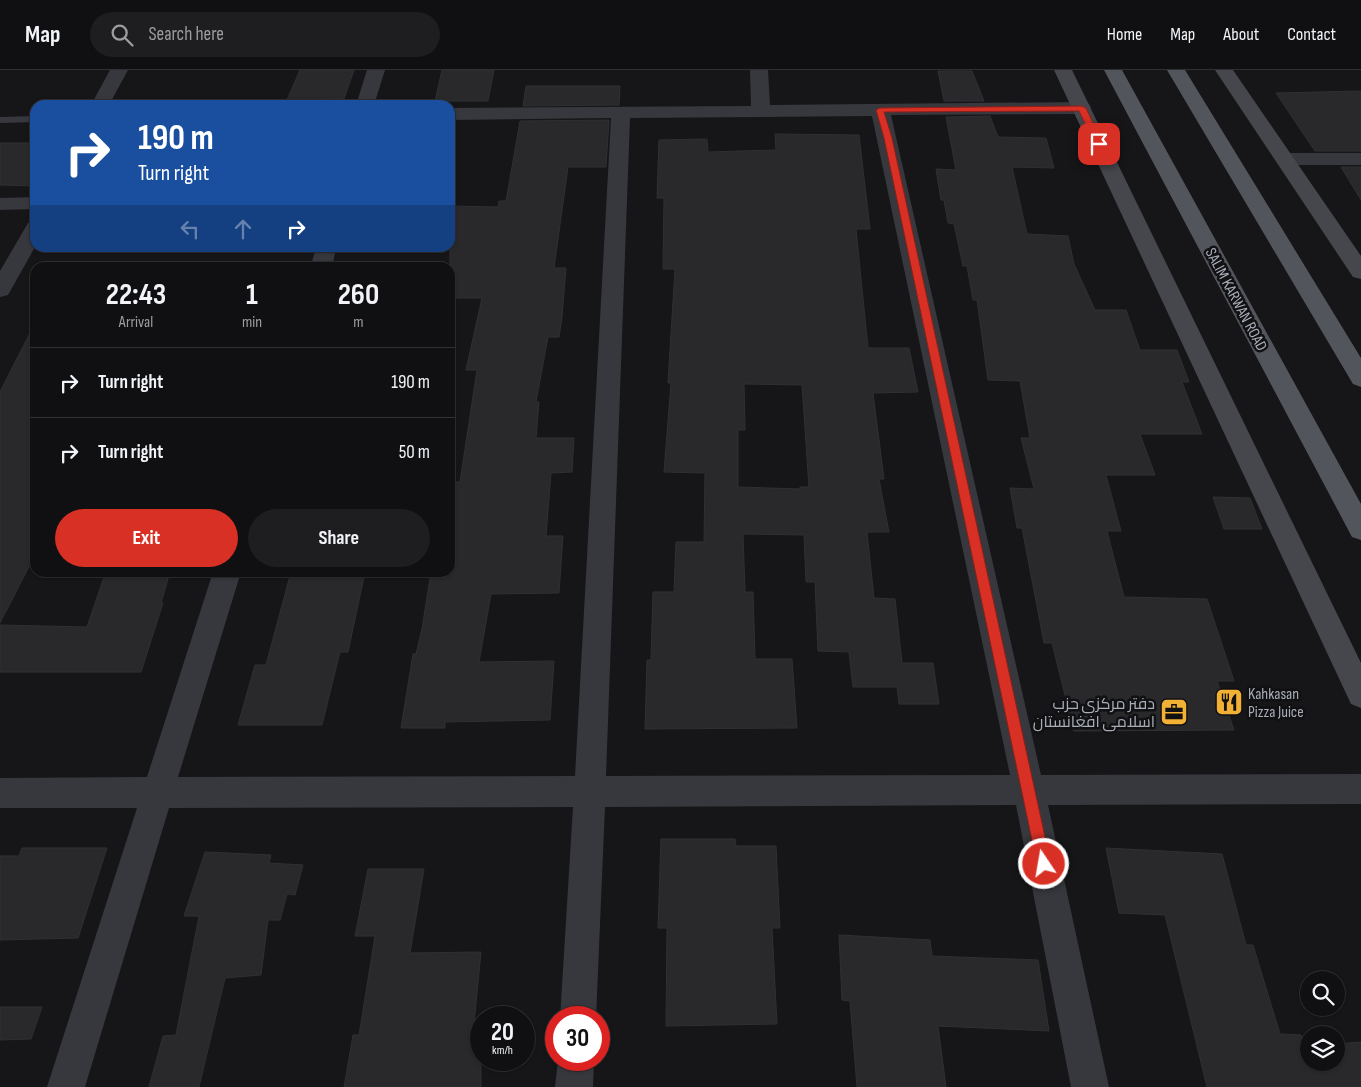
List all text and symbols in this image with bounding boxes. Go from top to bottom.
search box [90,12,440,57]
text: Map [25,20,60,49]
icon: search [108,21,136,49]
text: Search here [148,23,224,46]
text: Home [1107,24,1142,45]
text: Map [1170,24,1195,45]
text: About [1223,24,1259,45]
text: Contact [1287,24,1336,45]
text: 190 m [138,117,214,160]
icon: right [55,120,120,185]
pin [1078,123,1120,165]
icon: arrive [1085,130,1113,158]
text: Turn right [138,160,209,187]
icon: left [176,215,204,243]
icon: ahead [229,215,257,243]
icon: right [282,215,310,243]
street label: SALIM KARWAN ROAD [1201,245,1271,354]
text: 22:43 [106,277,166,313]
text: 1 [246,277,258,313]
text: 260 [338,277,379,313]
text: Arrival [119,313,153,332]
text: min [242,313,262,332]
text: m [353,313,364,332]
icon: right [55,369,83,397]
text: Turn right [98,371,163,394]
text: 190 m [391,371,430,394]
icon: right [55,439,83,467]
text: Turn right [98,441,163,464]
text: 50 m [399,441,430,464]
button: Exit [55,509,238,567]
button: Share [248,509,430,567]
place label: Kahkasan Pizza Juice [1248,685,1304,722]
restaurant icon: Kahkasan Pizza Juice [1214,687,1244,717]
place label: دفتر مرکزی حزب اسلامی افغانستان [1033,695,1155,732]
office icon: دفتر مرکزی حزب اسلامی افغانستان [1159,697,1189,727]
position arrow [1017,837,1069,889]
map controls [1300,971,1345,1071]
button: search [1300,971,1345,1016]
speed limit sign: 30 [545,1006,610,1071]
text: 20 [491,1017,514,1048]
button: layers [1300,1026,1345,1071]
text: km/h [492,1043,513,1058]

